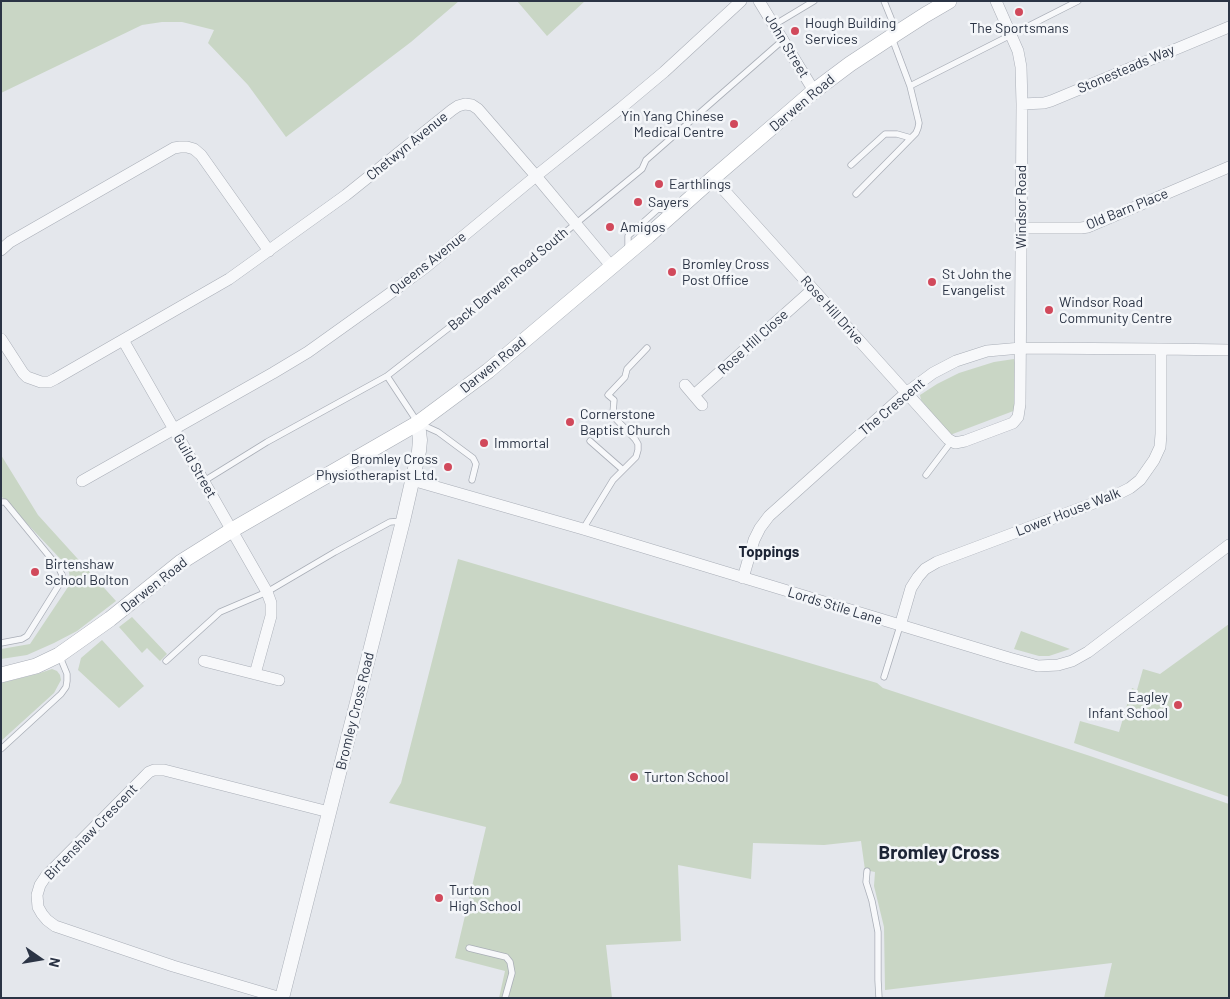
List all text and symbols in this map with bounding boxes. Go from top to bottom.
marker: The Sportsmans [1013,6,1025,18]
street label: John Street [761,11,813,81]
place label: Hough Building Services [805,15,896,48]
place label: The Sportsmans [969,20,1069,36]
marker: Hough Building Services [789,25,801,37]
street label: Stonesteads Way [1075,41,1177,97]
street label: Darwen Road [766,71,838,135]
street label: Chetwyn Avenue [363,108,451,184]
place label: Yin Yang Chinese Medical Centre [621,108,724,140]
marker: Yin Yang Chinese Medical Centre [728,118,740,130]
street label: Windsor Road [1013,165,1029,249]
place label: Earthlings [669,176,731,192]
marker: Earthlings [653,178,665,190]
street label: Old Barn Place [1084,185,1170,233]
place label: Sayers [648,194,689,210]
marker: Sayers [632,196,644,208]
place label: Amigos [620,219,665,235]
marker: Amigos [604,221,616,233]
street label: Back Darwen Road South [445,224,571,334]
street label: Queens Avenue [387,228,469,298]
place label: Bromley Cross Post Office [682,256,769,288]
marker: Bromley Cross Post Office [666,266,678,278]
place label: St John the Evangelist [942,266,1012,298]
street label: Rose Hill Drive [797,272,867,348]
marker: St John the Evangelist [926,276,938,288]
place label: Windsor Road Community Centre [1059,294,1172,326]
marker: Windsor Road Community Centre [1043,304,1055,316]
street label: Rose Hill Close [714,306,792,378]
street label: Darwen Road [457,333,529,397]
street label: The Crescent [856,375,928,439]
place label: Cornerstone Baptist Church [580,406,670,438]
marker: Cornerstone Baptist Church [564,416,576,428]
street label: Guild Street [170,431,220,501]
place label: Immortal [494,435,549,451]
marker: Immortal [478,437,490,449]
place label: Bromley Cross Physiotherapist Ltd. [316,451,438,484]
marker: Bromley Cross Physiotherapist Ltd. [442,461,454,473]
street label: Lower House Walk [1013,484,1123,540]
district label: Toppings [739,543,799,561]
street label: Darwen Road [117,554,191,616]
place label: Birtenshaw School Bolton [45,556,129,588]
marker: Birtenshaw School Bolton [29,566,41,578]
street label: Lords Stile Lane [786,584,884,628]
street label: Bromley Cross Road [332,650,378,772]
place label: Eagley Infant School [1088,689,1168,722]
marker: Eagley Infant School [1172,699,1184,711]
place label: Turton School [644,769,728,785]
marker: Turton School [628,771,640,783]
street label: Birtenshaw Crescent [41,781,141,883]
district label: Bromley Cross [878,842,1000,864]
place label: Turton High School [449,882,521,914]
marker: Turton High School [433,892,445,904]
north arrow [15,934,65,984]
text: N [46,956,64,969]

